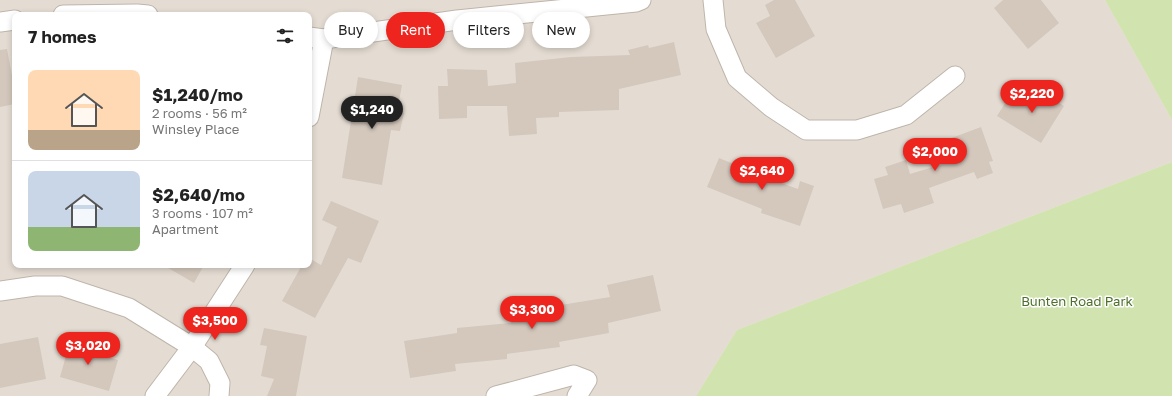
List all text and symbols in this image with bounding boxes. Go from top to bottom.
chip: Buy [324,12,378,48]
chip: Rent [386,12,445,48]
chip: Filters [453,12,524,48]
chip: New [532,12,590,48]
icon: filters [274,25,296,47]
text: 7 homes [28,26,96,47]
pin: $2,220 [999,80,1065,114]
text: $1,240/mo [152,84,243,105]
text: $2,220 [1009,85,1055,101]
icon: home [60,86,108,134]
pin: $1,240 [339,96,405,130]
text: $1,240 [350,101,394,117]
text: 2 rooms · 56 m² [152,105,247,121]
text: Winsley Place [152,121,239,137]
pin: $2,000 [902,138,968,172]
text: $2,000 [912,143,958,159]
pin: $2,640 [729,157,795,191]
text: $2,640 [739,162,785,178]
text: $2,640/mo [152,184,245,205]
icon: home [60,187,108,235]
text: 3 rooms · 107 m² [152,205,253,221]
text: Apartment [152,221,219,237]
park label: Bunten Road Park [1021,293,1133,309]
pin: $3,300 [499,296,565,330]
text: $3,300 [509,301,555,317]
pin: $3,500 [182,307,248,341]
text: $3,500 [192,312,238,328]
pin: $3,020 [55,332,121,366]
text: $3,020 [65,337,111,353]

